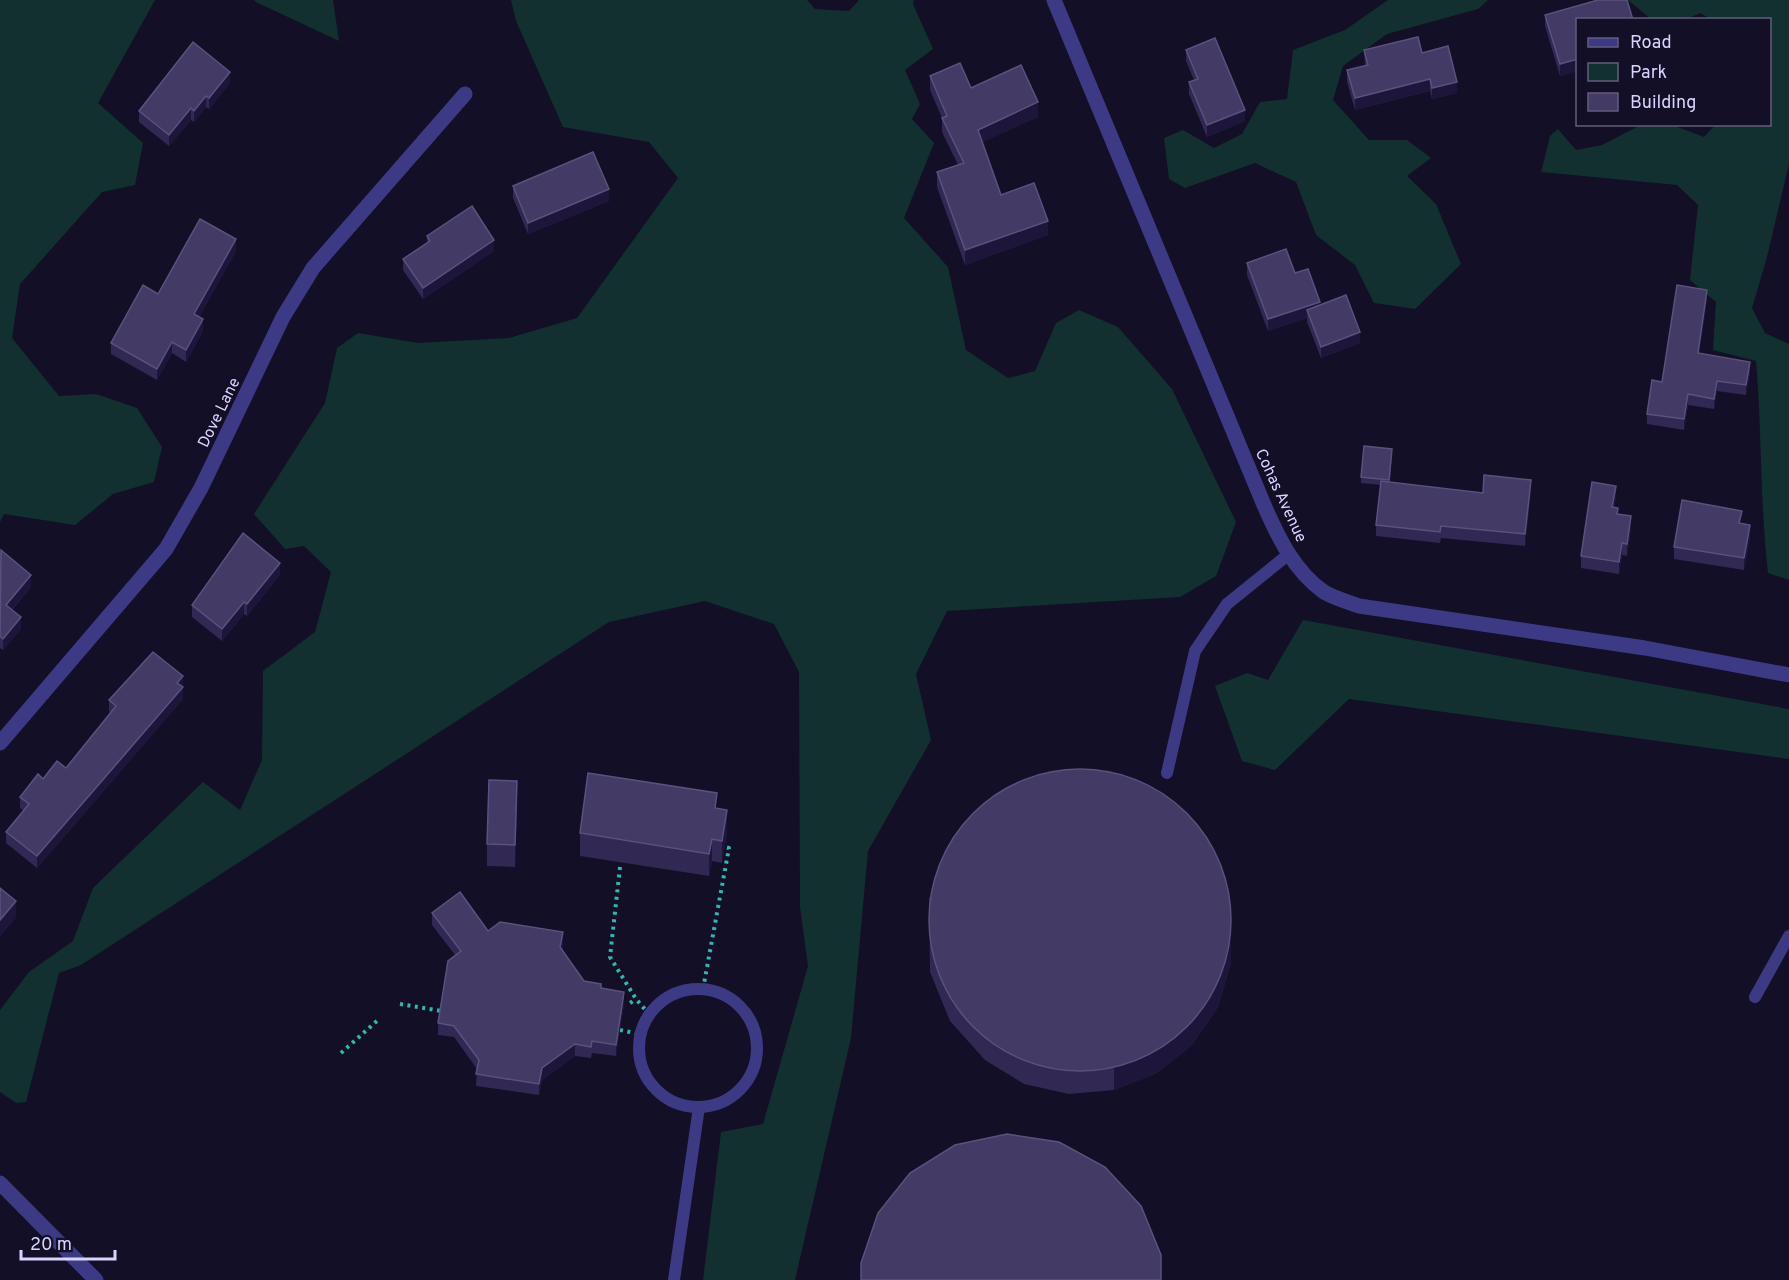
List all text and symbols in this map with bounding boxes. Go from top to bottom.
legend [1576,18,1771,126]
text: Road [1630,32,1672,55]
text: Park [1630,62,1667,85]
text: Building [1630,92,1696,115]
street label: Dove Lane [194,375,245,451]
street label: Cohas Avenue [1250,446,1311,546]
scale bar [21,1223,116,1261]
text: 20 m [30,1234,72,1257]

